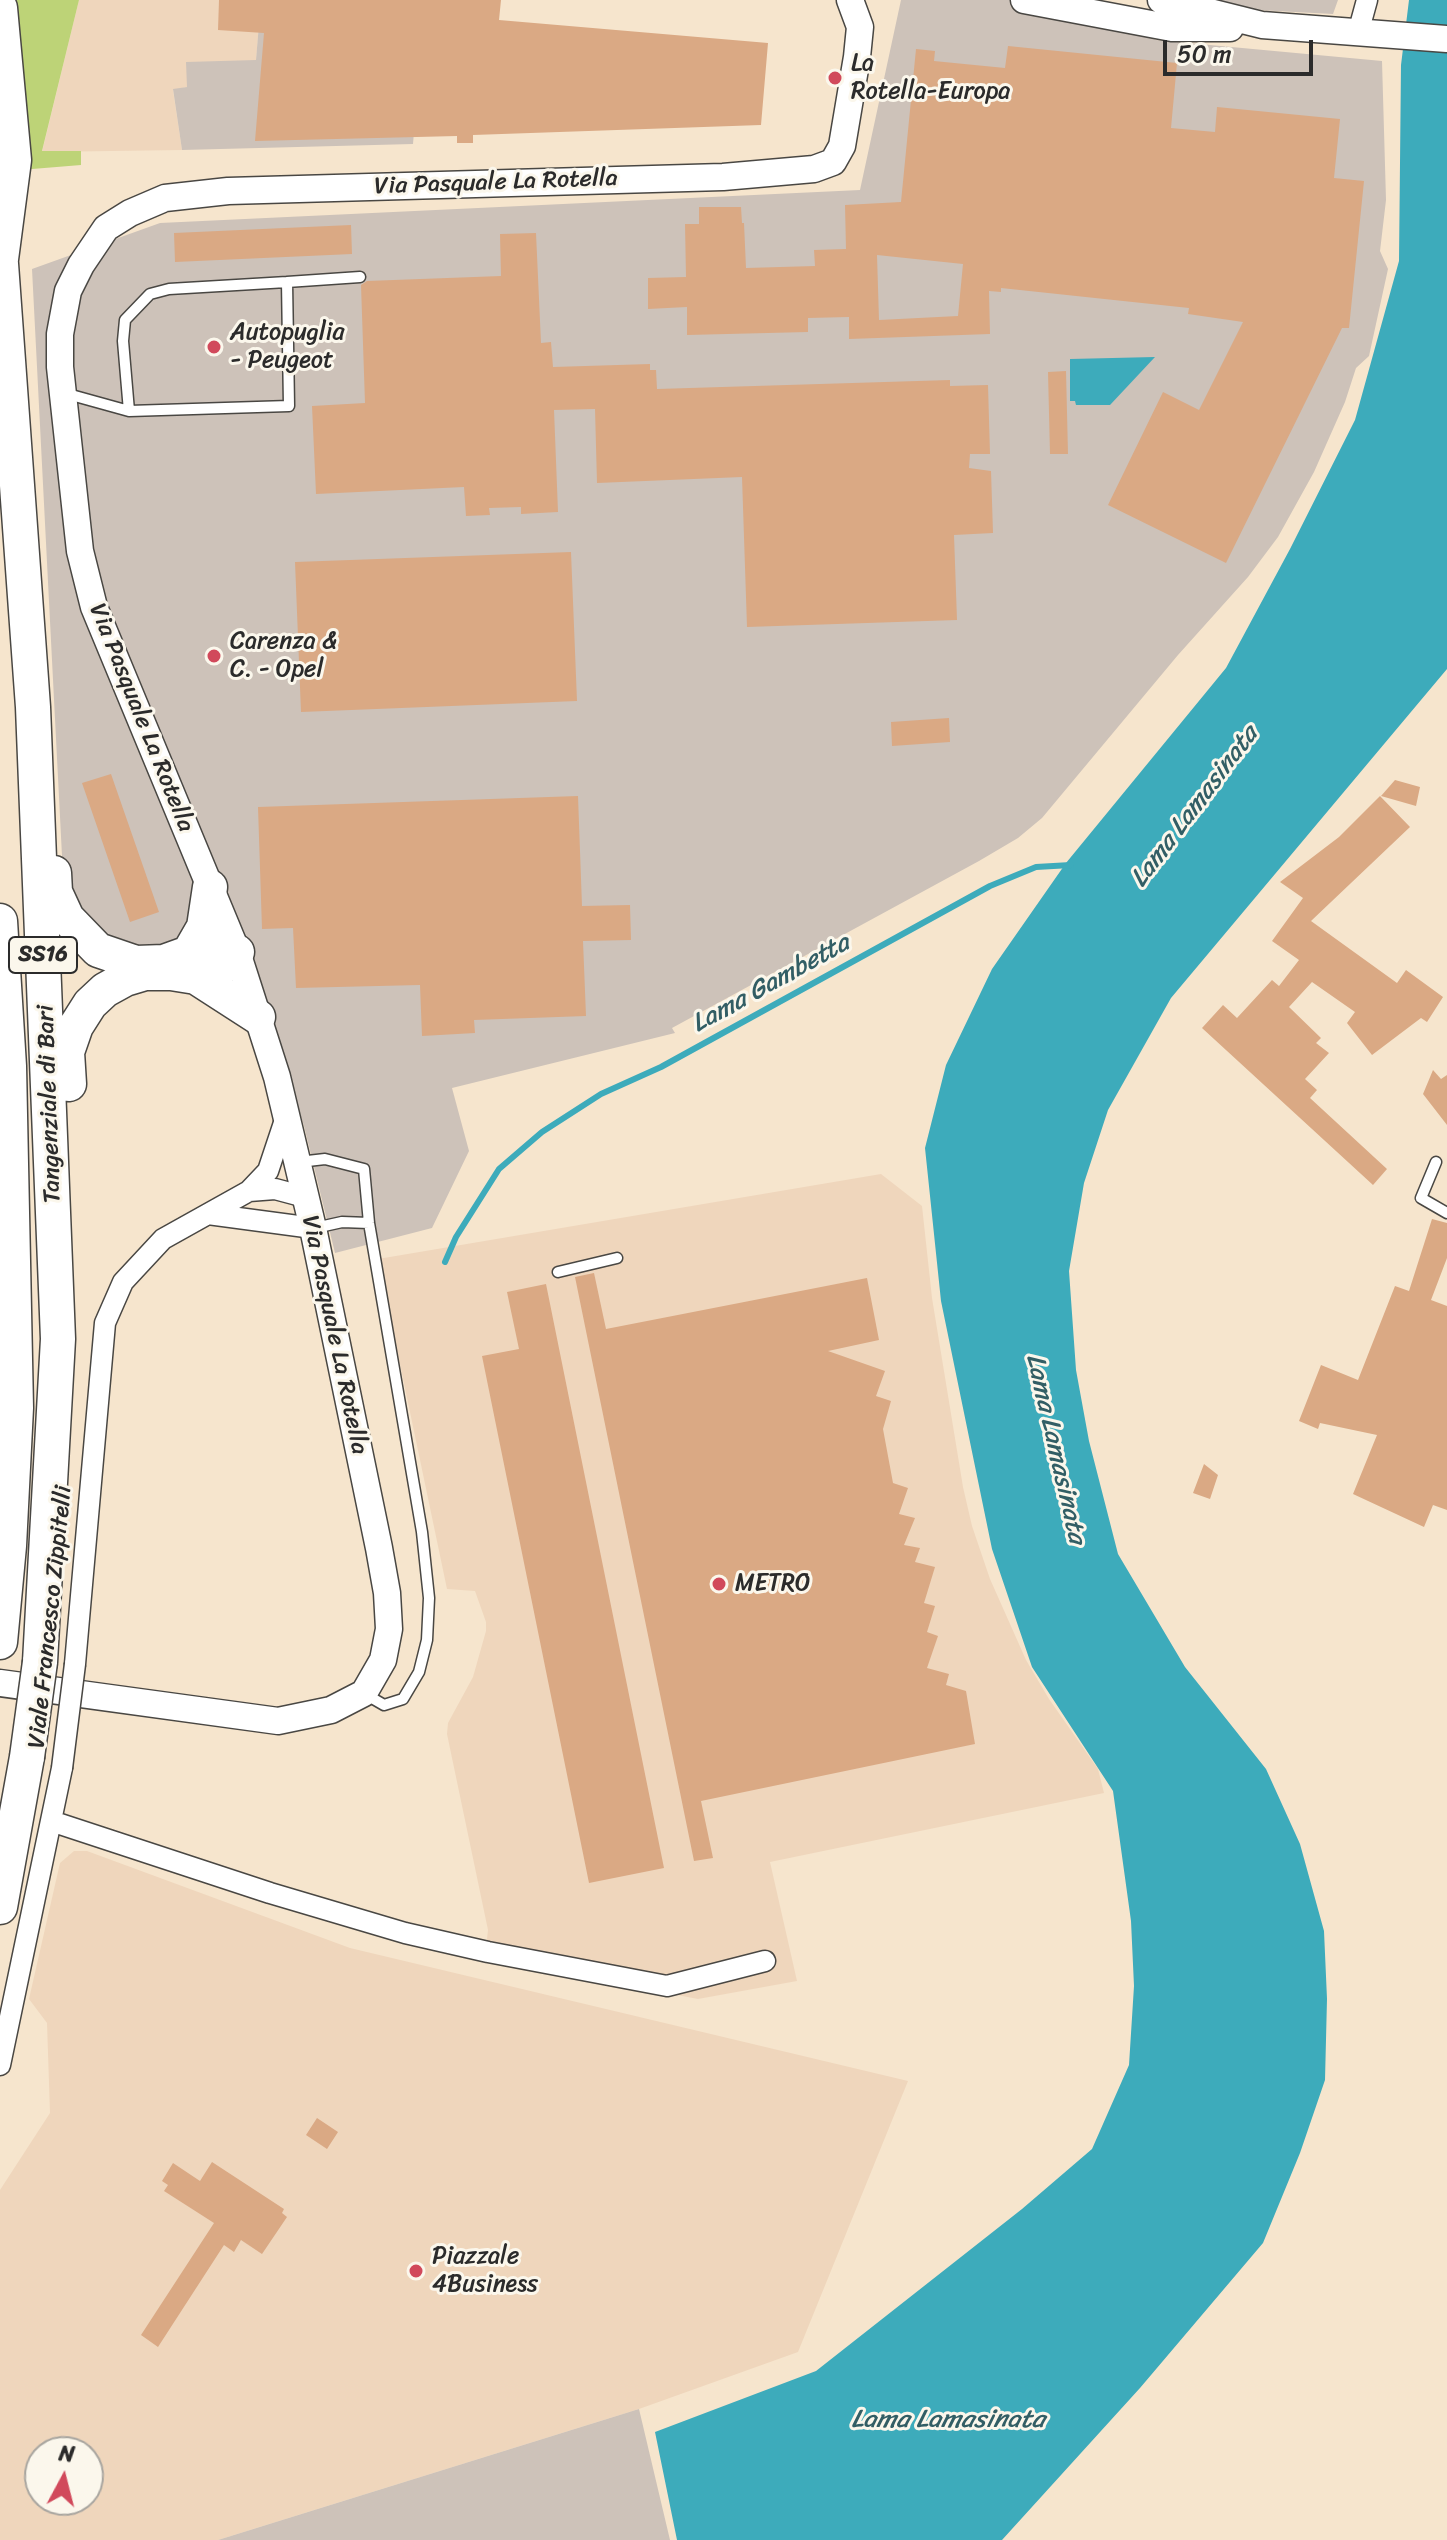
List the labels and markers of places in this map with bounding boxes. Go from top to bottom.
place label: La Rotella-Europa [851,50,1010,106]
marker: La Rotella-Europa [826,69,844,87]
place label: Autopuglia - Peugeot [230,319,344,375]
marker: Autopuglia - Peugeot [205,338,223,356]
place label: Carenza & C. - Opel [230,628,337,684]
marker: Carenza & C. - Opel [205,647,223,665]
place label: METRO [735,1570,811,1598]
marker: METRO [710,1575,728,1593]
place label: Piazzale 4Business [432,2243,538,2299]
marker: Piazzale 4Business [407,2262,425,2280]

